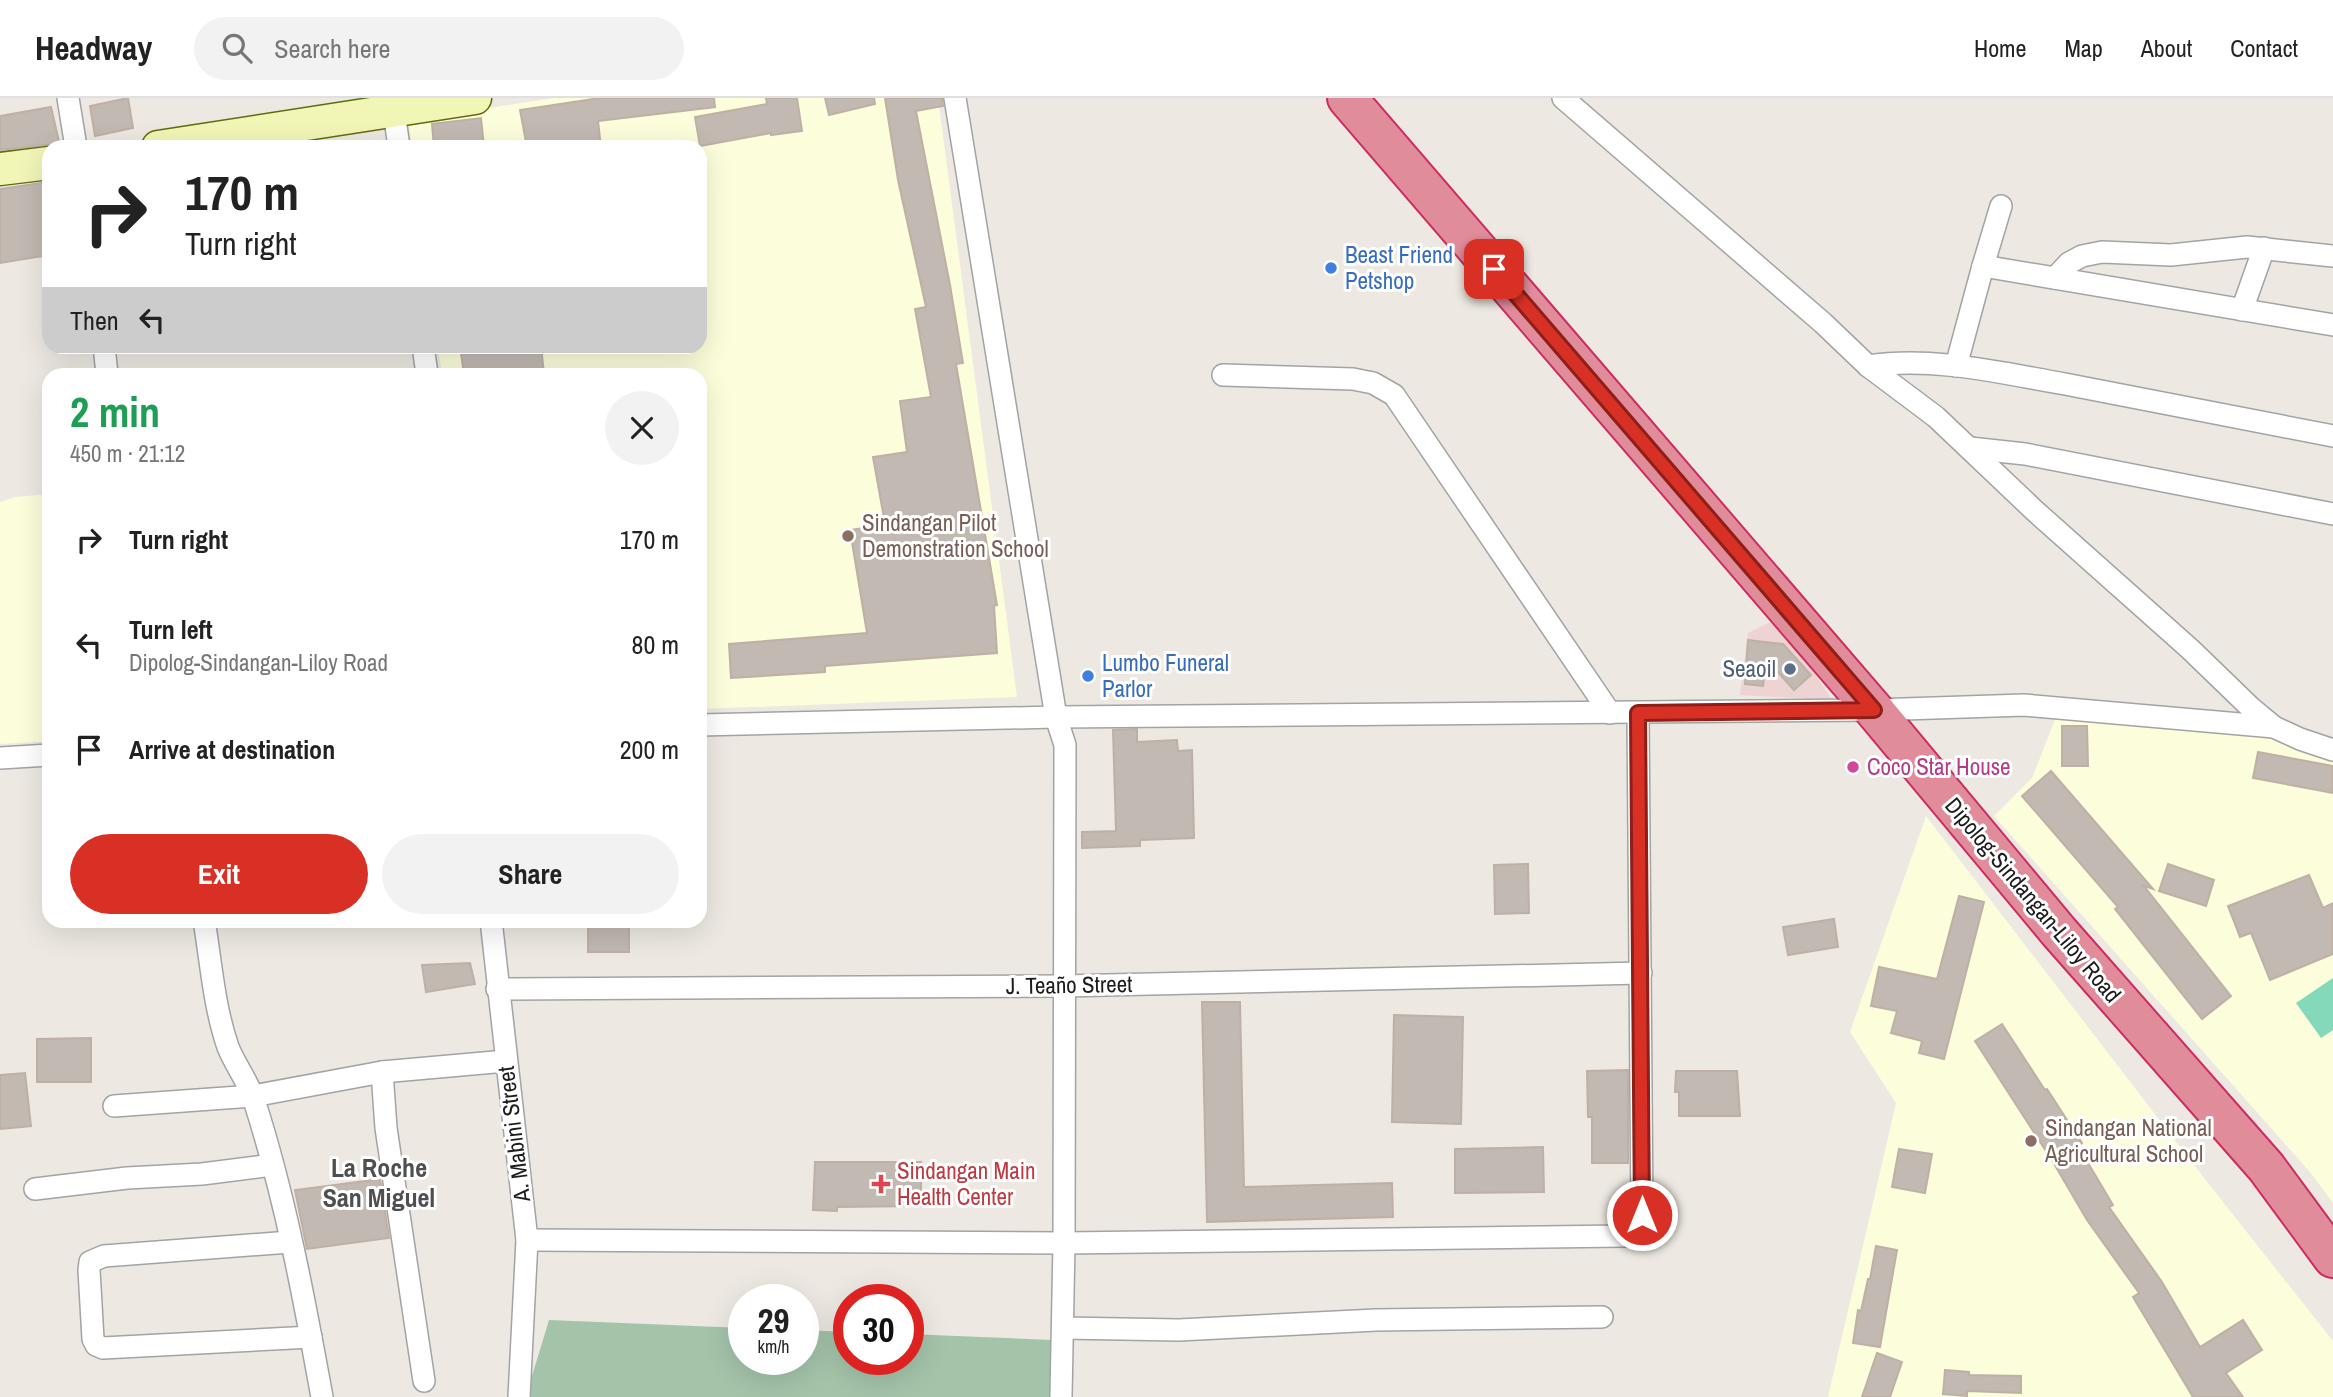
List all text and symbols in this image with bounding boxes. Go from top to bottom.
search box [194,17,684,80]
text: Headway [35,26,152,70]
icon: search [218,29,256,67]
text: Search here [274,31,390,66]
text: Home [1974,32,2026,64]
text: Map [2064,32,2103,64]
text: About [2141,32,2192,64]
text: Contact [2230,32,2298,64]
text: 170 m [185,159,299,225]
icon: right [70,168,161,259]
text: Turn right [185,222,297,265]
place label: Beast Friend Petshop [1345,239,1453,296]
pin [1464,239,1524,299]
icon: arrive [1475,250,1513,288]
marker: Beast Friend Petshop [1323,260,1339,276]
icon: left [133,301,171,339]
text: Then [70,303,119,338]
text: 2 min [70,384,160,440]
button: close [605,391,679,465]
text: 450 m · 21:12 [70,438,185,469]
place label: Sindangan Pilot Demonstration School [862,507,1049,564]
icon: right [70,521,108,559]
text: Turn right [129,522,228,557]
text: 170 m [620,522,679,557]
marker: Sindangan Pilot Demonstration School [840,528,856,544]
text: Turn left [129,612,213,647]
icon: left [70,626,108,664]
text: 80 m [632,627,679,662]
text: Dipolog-Sindangan-Liloy Road [129,647,388,678]
place label: Lumbo Funeral Parlor [1102,647,1229,704]
place label: Seaoil [1723,653,1776,684]
marker: Seaoil [1782,661,1798,677]
marker: Lumbo Funeral Parlor [1080,668,1096,684]
icon: arrive [70,731,108,769]
text: Arrive at destination [129,732,335,767]
text: 200 m [620,732,679,767]
place label: Coco Star House [1867,751,2011,782]
marker: Coco Star House [1845,759,1861,775]
street label: Dipolog-Sindangan-Liloy Road [1938,791,2128,1009]
button: Exit [70,834,368,914]
button: Share [382,834,679,914]
street label: J. Teaño Street [1005,968,1133,1001]
street label: A. Mabini Street [490,1065,537,1205]
place label: Sindangan National Agricultural School [2044,1112,2212,1169]
marker: Sindangan National Agricultural School [2023,1133,2039,1149]
district label: La Roche San Miguel [323,1150,435,1215]
place label: Sindangan Main Health Center [897,1155,1035,1212]
marker: Sindangan Main Health Center [871,1174,891,1194]
position arrow [1605,1178,1679,1252]
speed limit sign: 30 [833,1284,924,1375]
text: 29 [758,1297,789,1344]
text: km/h [758,1334,790,1359]

